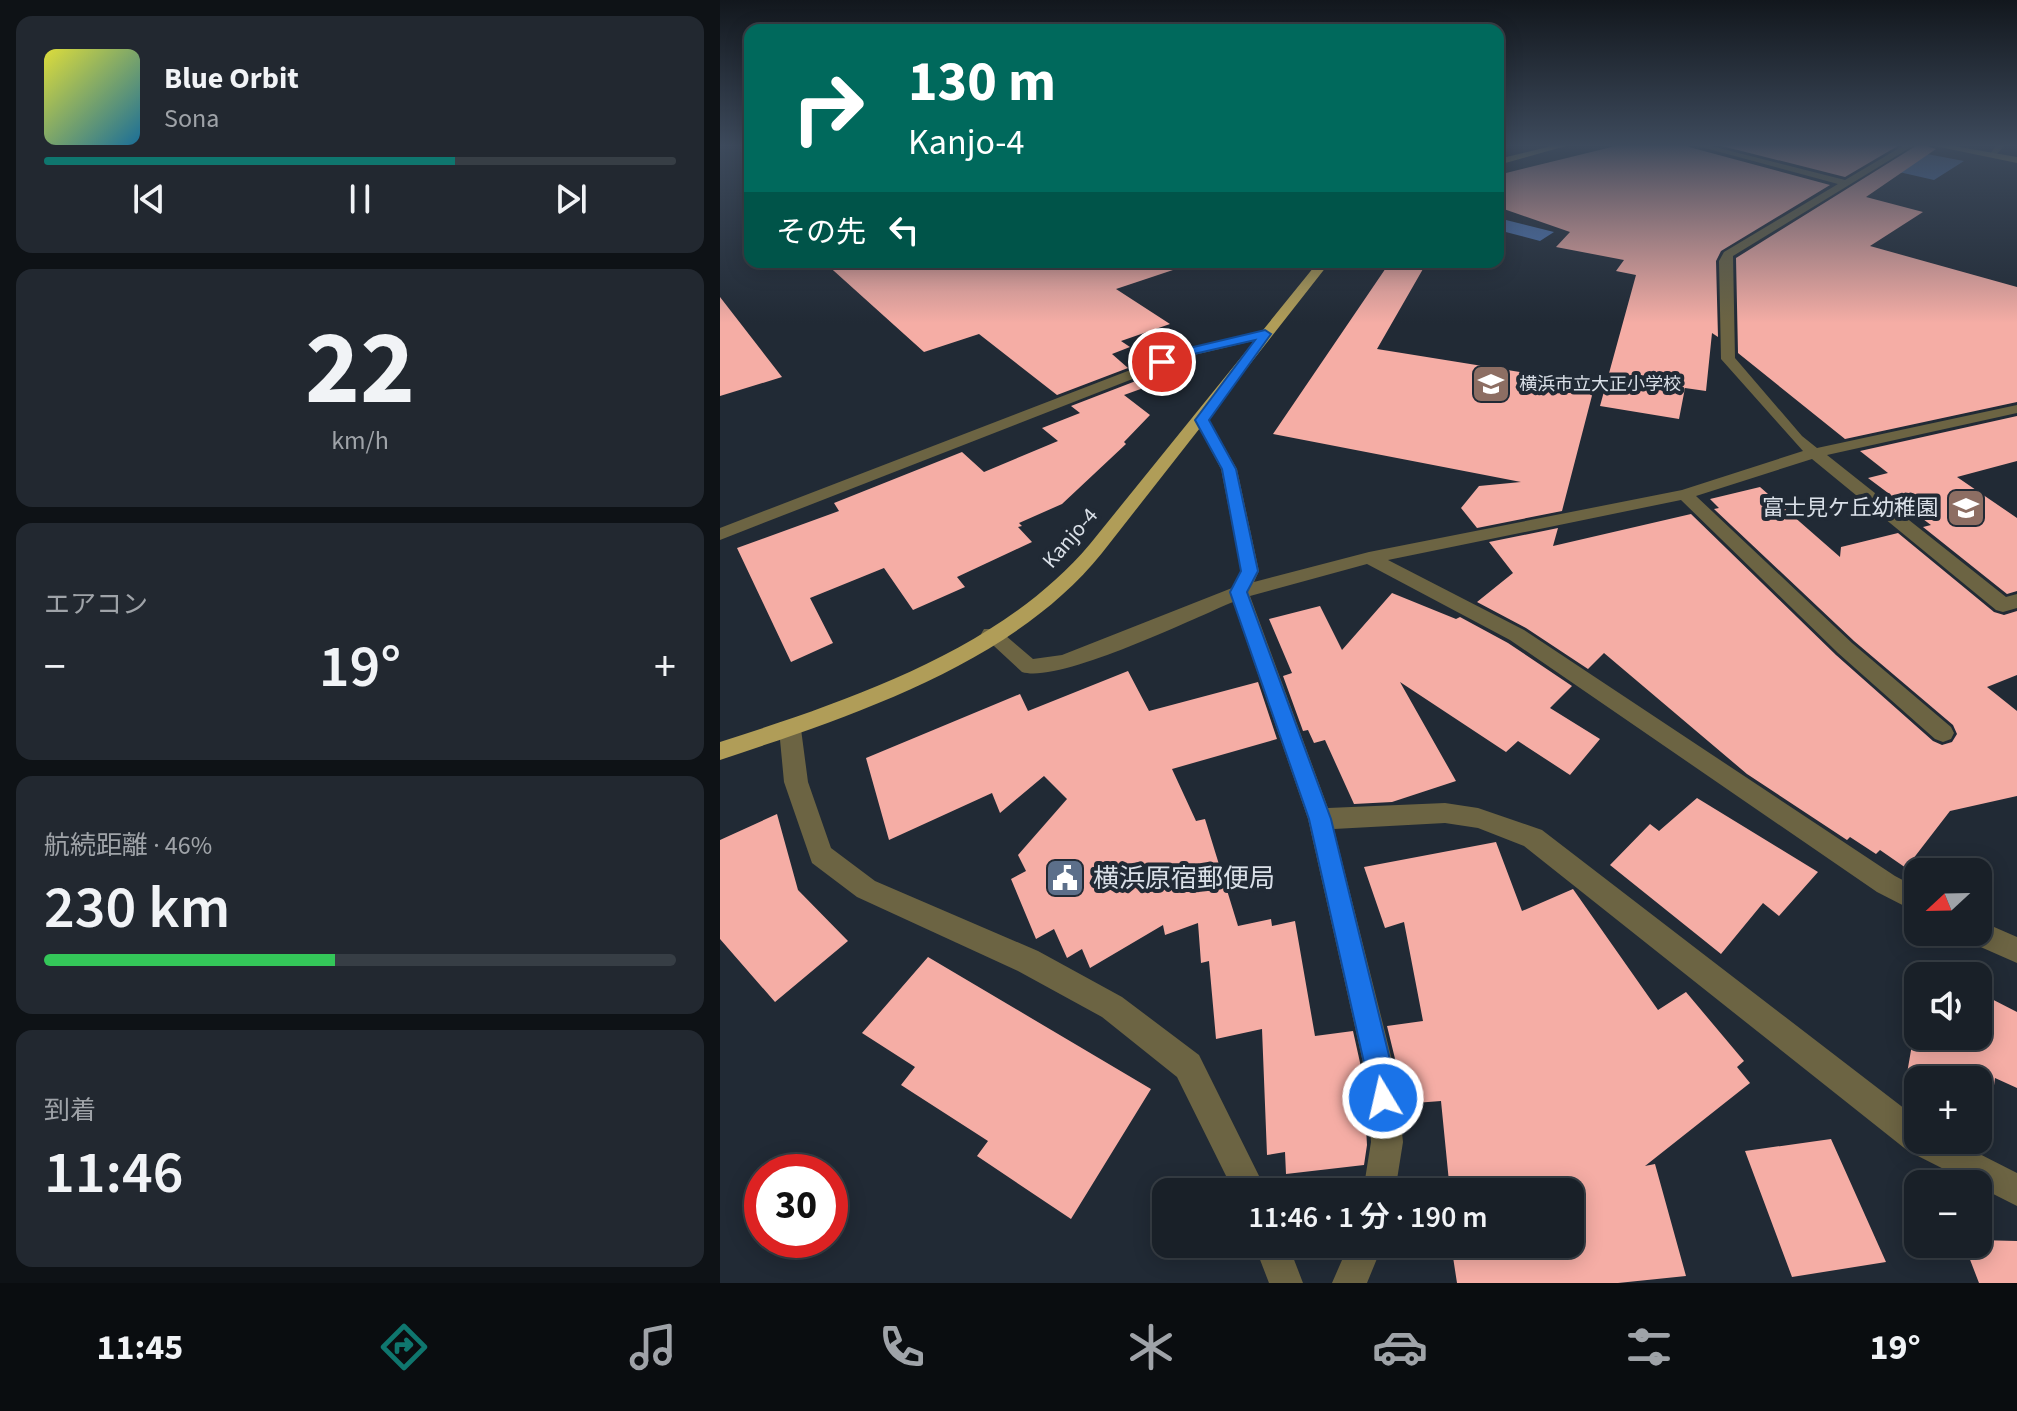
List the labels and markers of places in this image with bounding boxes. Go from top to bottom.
pin [1128,328,1196,396]
school or university icon: 横浜市立大正小学校 [1470,363,1512,405]
place label: 横浜市立大正小学校 [1519,372,1681,397]
school or university icon: 富士見ケ丘幼稚園 [1945,487,1987,529]
place label: 富士見ケ丘幼稚園 [1762,492,1938,524]
public building icon: 横浜原宿郵便局 [1044,857,1086,899]
place label: 横浜原宿郵便局 [1093,860,1275,897]

